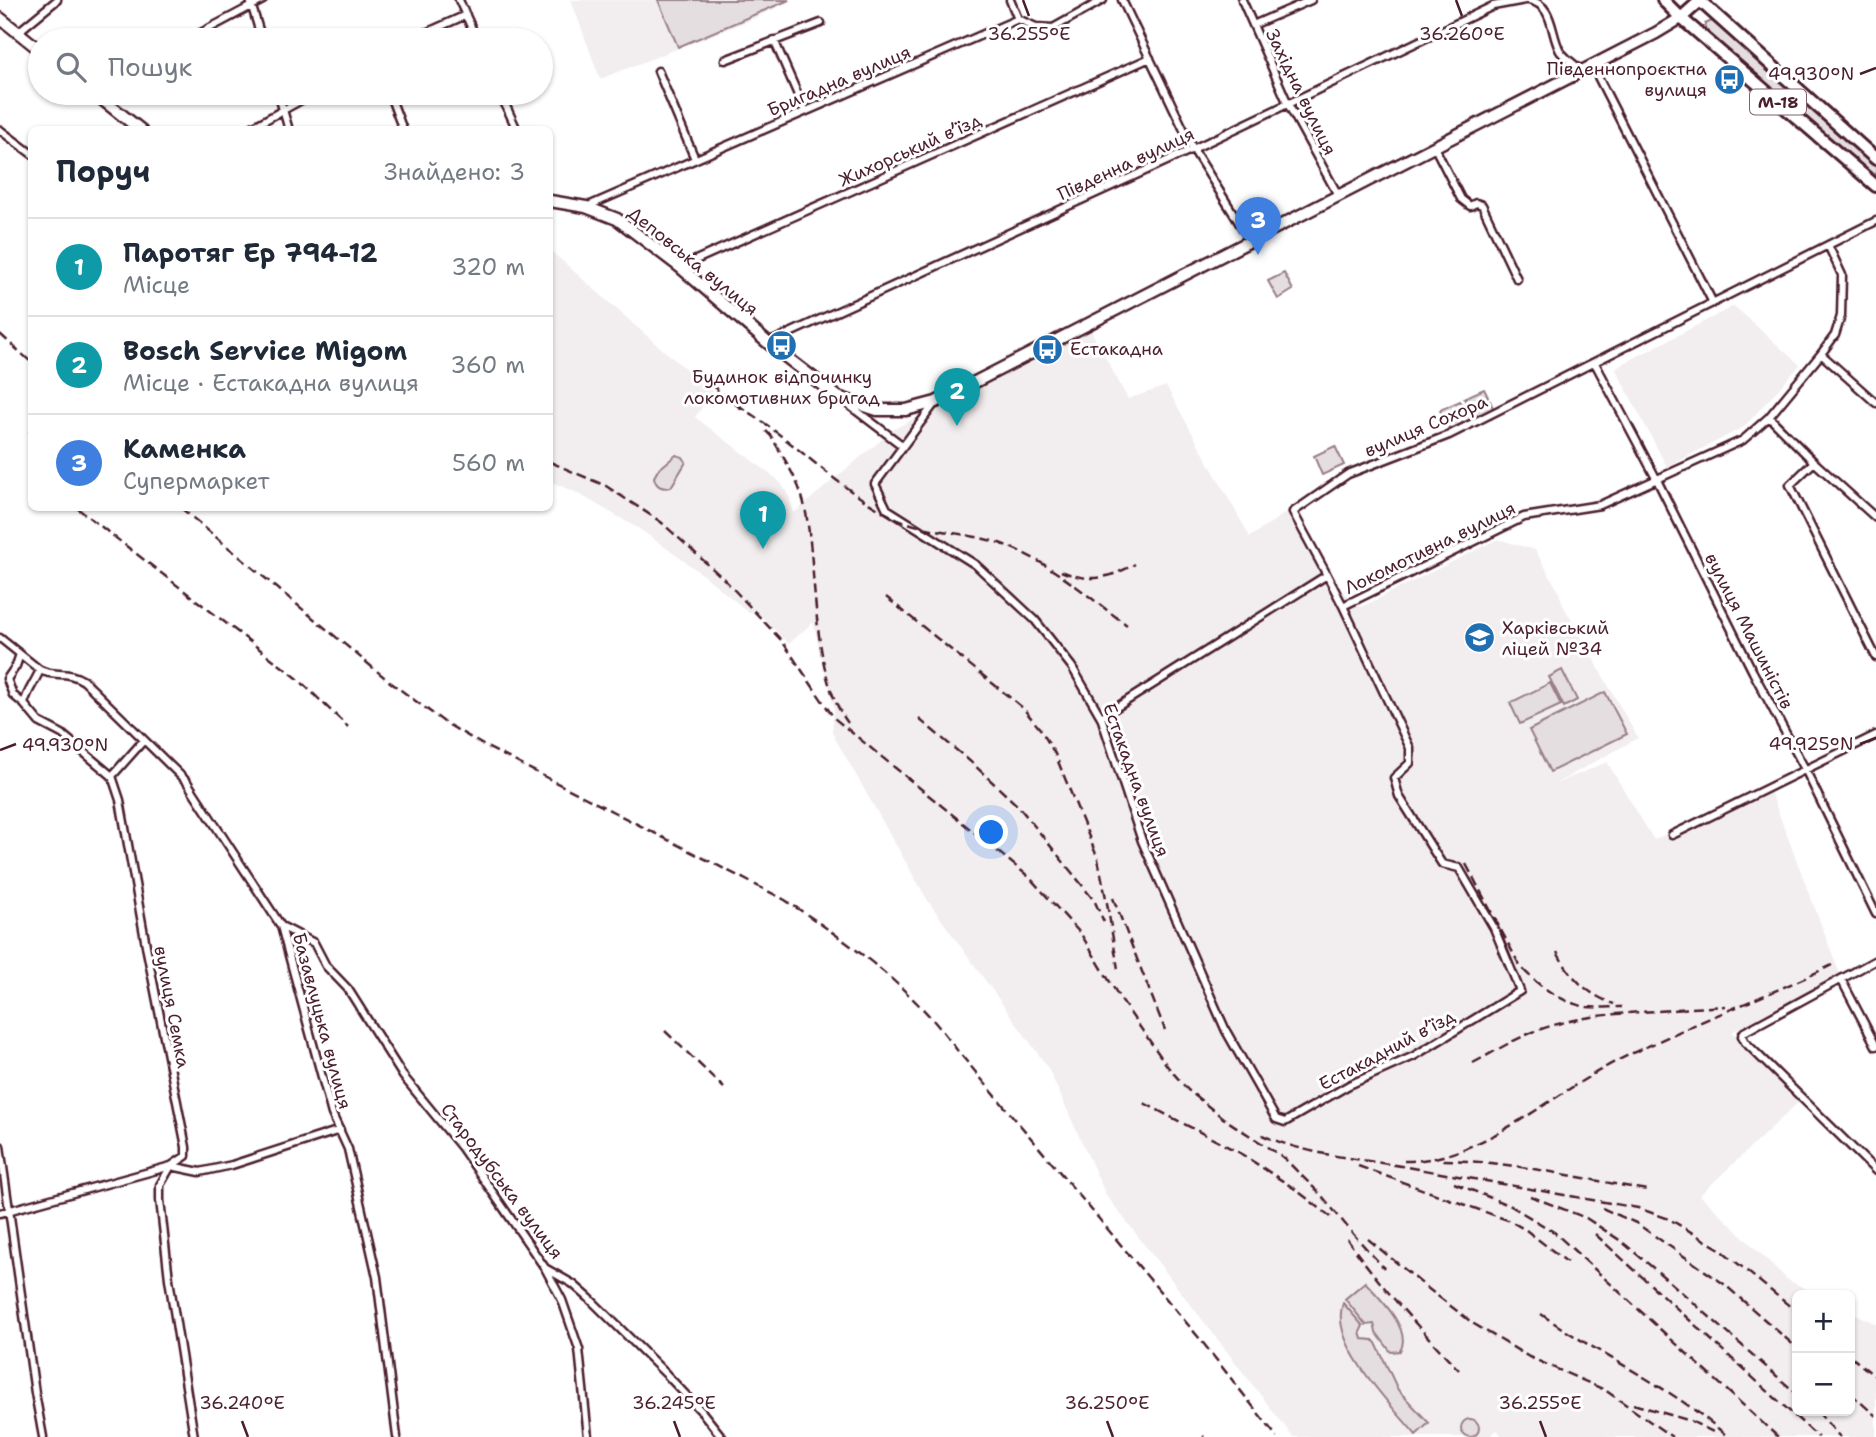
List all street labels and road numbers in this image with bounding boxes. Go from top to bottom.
street label: Західна вулиця [1260,25,1342,159]
street label: Бригадна вулиця [764,40,914,122]
road number: М-18 [1750,90,1806,114]
street label: Жихорський в’їзд [835,108,986,192]
street label: Південна вулиця [1054,122,1198,206]
street label: Деповська вулиця [623,201,763,321]
street label: вулиця Сохора [1361,389,1491,463]
street label: Локомотивна вулиця [1340,496,1520,600]
street label: вулиця Машиністів [1699,549,1799,713]
street label: Естакадна вулиця [1097,700,1175,860]
street label: Базавлуцька вулиця [287,930,357,1112]
street label: вулиця Семка [148,944,196,1070]
street label: Естакадний в’їзд [1315,1004,1460,1096]
street label: Стародубська вулиця [435,1098,569,1264]

